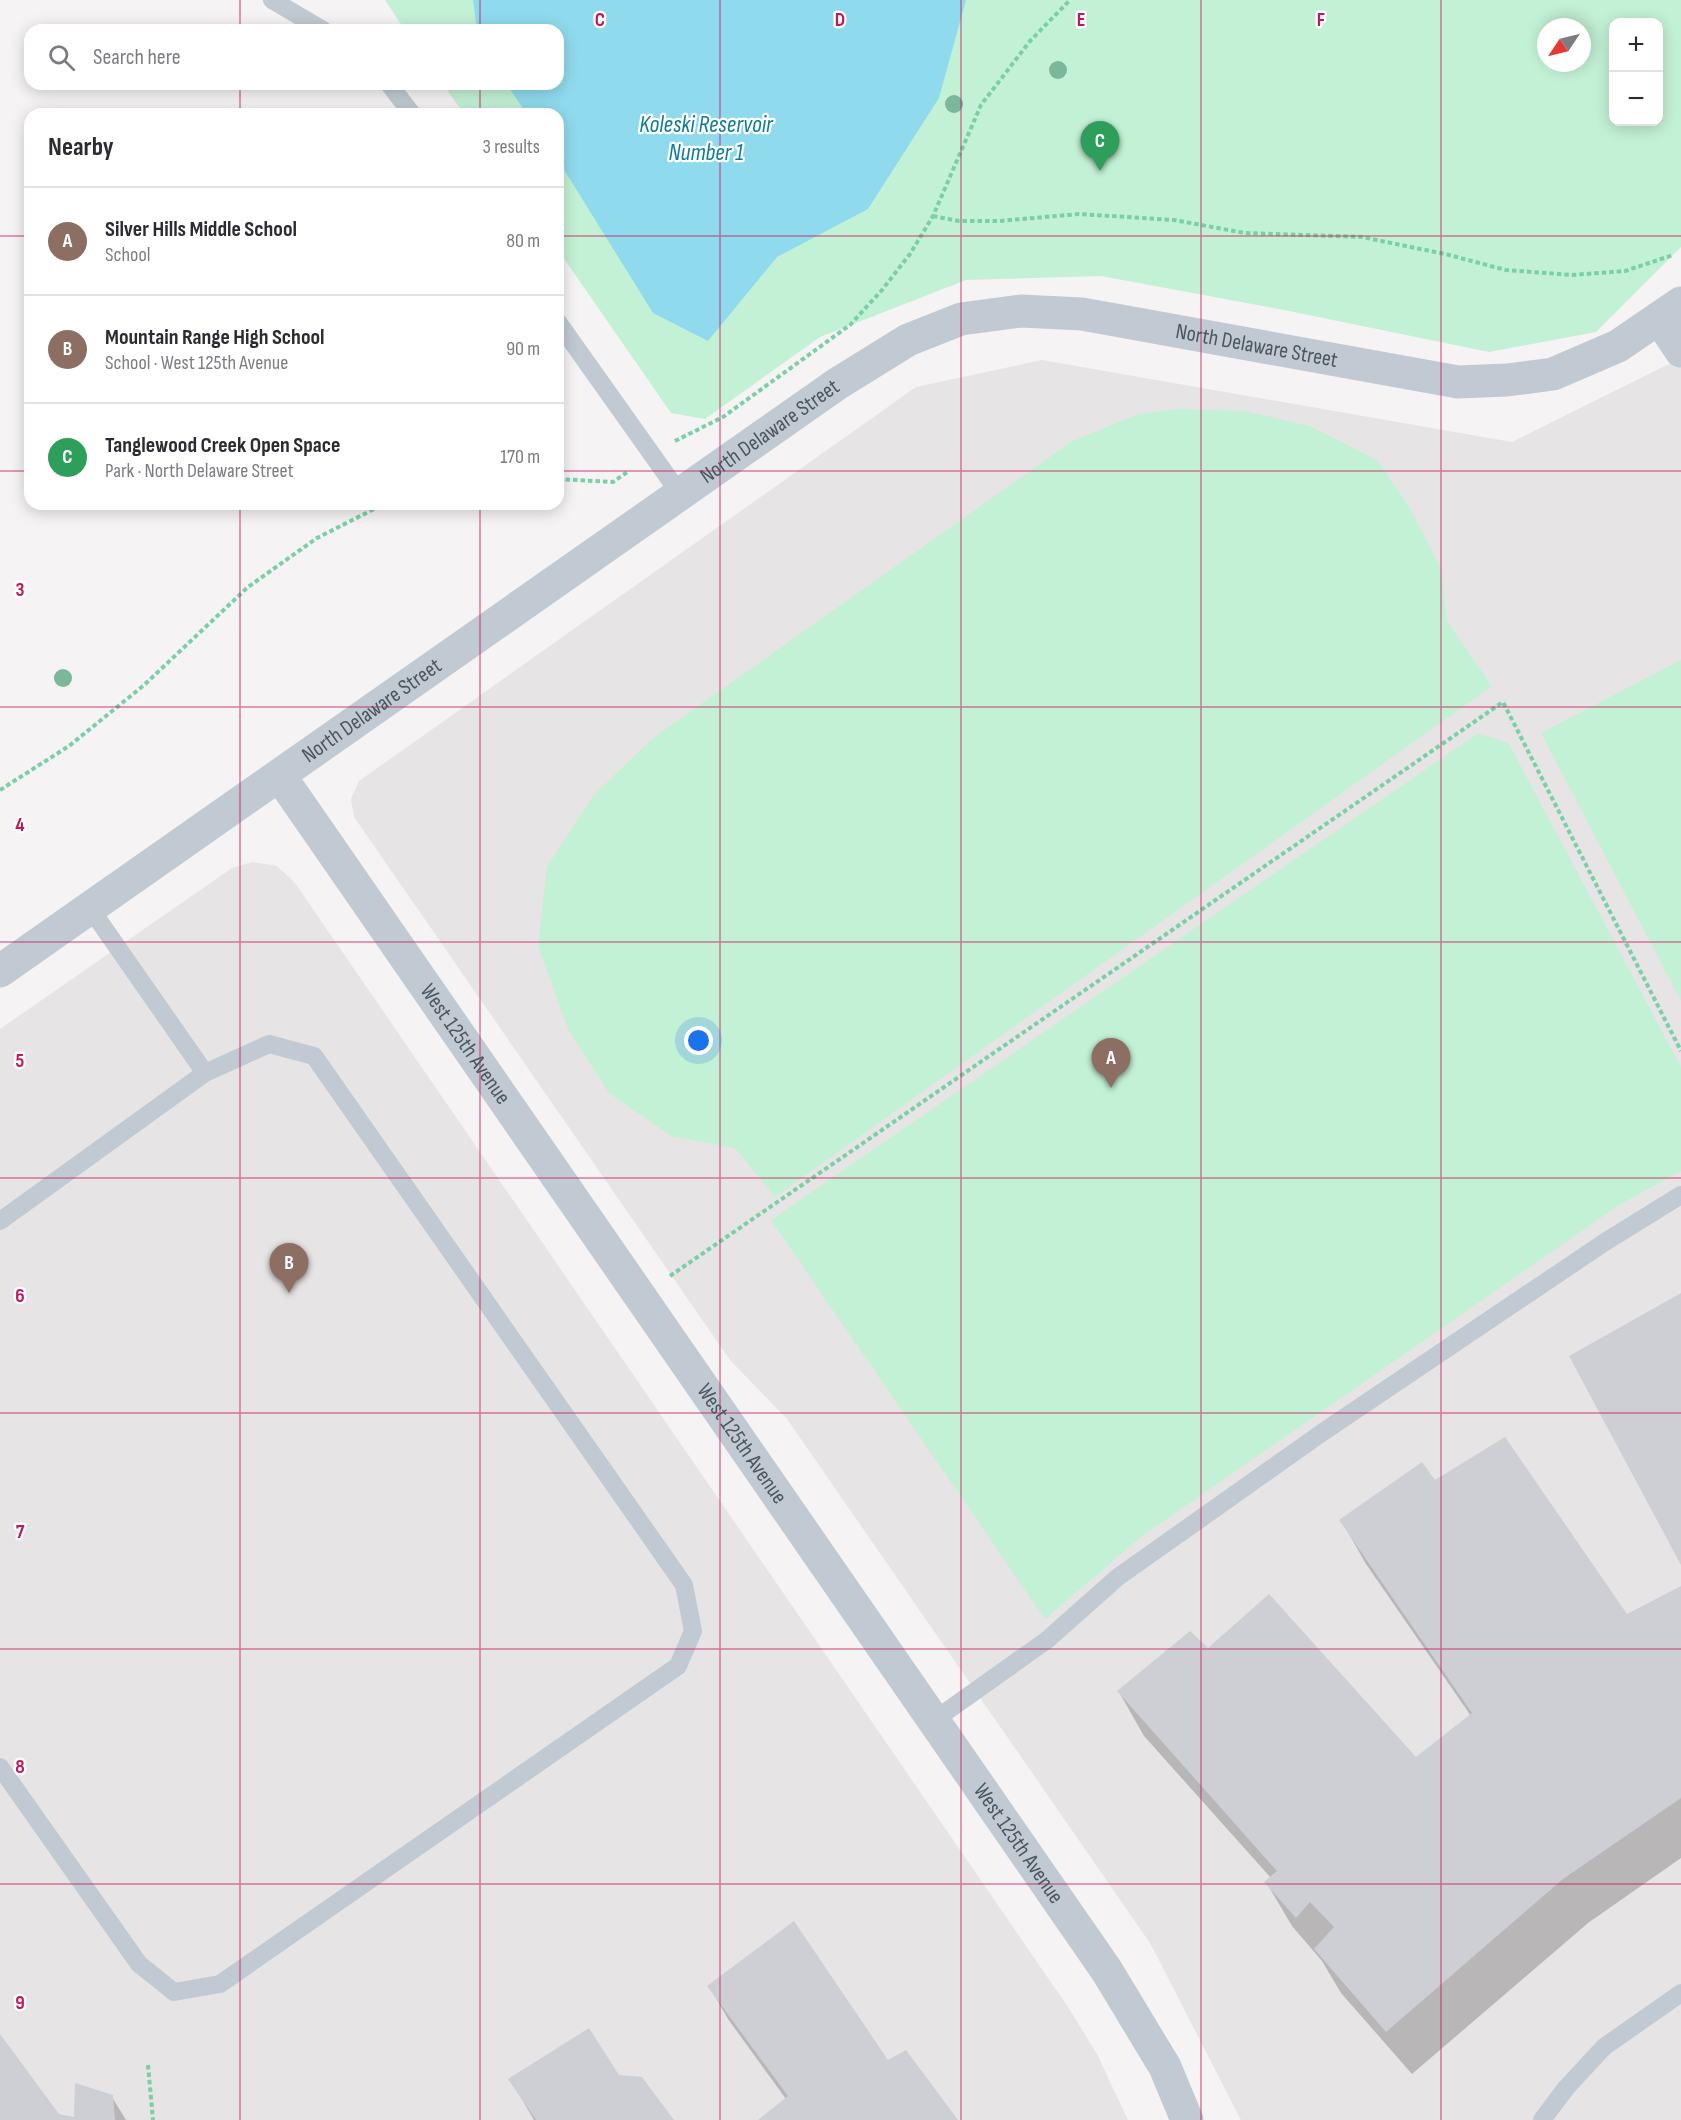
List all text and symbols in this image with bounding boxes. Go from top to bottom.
text: C [595,8,605,32]
text: D [835,8,845,32]
text: E [1077,8,1085,32]
text: F [1317,8,1325,32]
north arrow [1537,18,1591,72]
map controls [1609,18,1663,126]
button: + [1609,18,1663,72]
search box [24,24,564,90]
icon: search [45,41,78,74]
text: Search here [93,44,180,71]
button: − [1609,72,1663,126]
water label: Koleski Reservoir Number 1 [639,110,774,167]
pin: C [1080,122,1120,171]
text: Nearby [48,132,114,163]
text: 3 results [483,135,540,159]
text: Silver Hills Middle School [105,216,297,243]
text: A [63,229,72,253]
text: 80 m [506,229,540,253]
text: School [105,243,150,267]
street label: North Delaware Street [1174,318,1340,374]
text: Mountain Range High School [105,324,325,351]
text: B [63,337,72,361]
text: 90 m [506,337,540,361]
text: School · West 125th Avenue [105,351,288,375]
street label: North Delaware Street [695,373,845,489]
text: Tanglewood Creek Open Space [105,432,340,459]
text: C [62,445,73,469]
text: 170 m [500,445,540,469]
text: Park · North Delaware Street [105,459,294,483]
text: 3 [16,578,25,602]
street label: North Delaware Street [297,652,447,768]
text: 4 [15,813,25,837]
street label: West 125th Avenue [415,979,517,1109]
your location [684,1026,713,1055]
pin: A [1092,1038,1130,1088]
text: 5 [16,1049,25,1073]
pin: B [270,1244,308,1293]
text: 6 [15,1284,25,1308]
street label: West 125th Avenue [691,1378,793,1509]
text: 7 [16,1520,25,1544]
text: 8 [15,1755,25,1779]
street label: West 125th Avenue [968,1778,1070,1909]
text: 9 [15,1991,25,2015]

